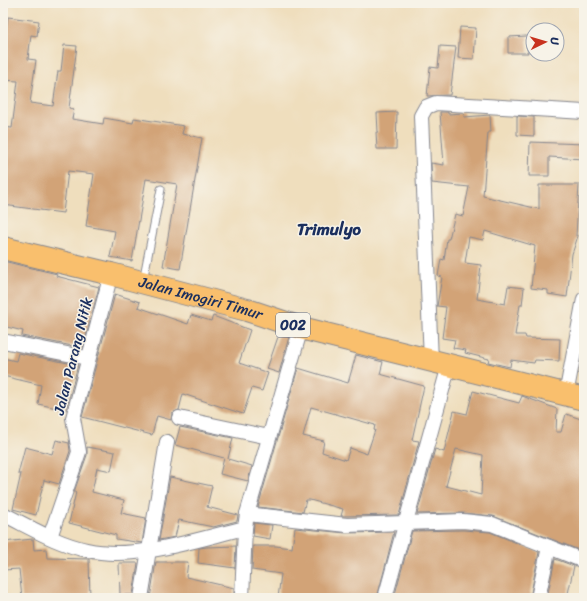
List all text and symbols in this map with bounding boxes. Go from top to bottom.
north arrow [525,22,565,62]
text: U [545,37,564,46]
district label: Trimulyo [297,214,361,244]
street label: Jalan Imogiri Timur [135,269,267,328]
street label: Jalan Parang Nitik [46,293,100,419]
road number: 002 [276,313,310,337]

